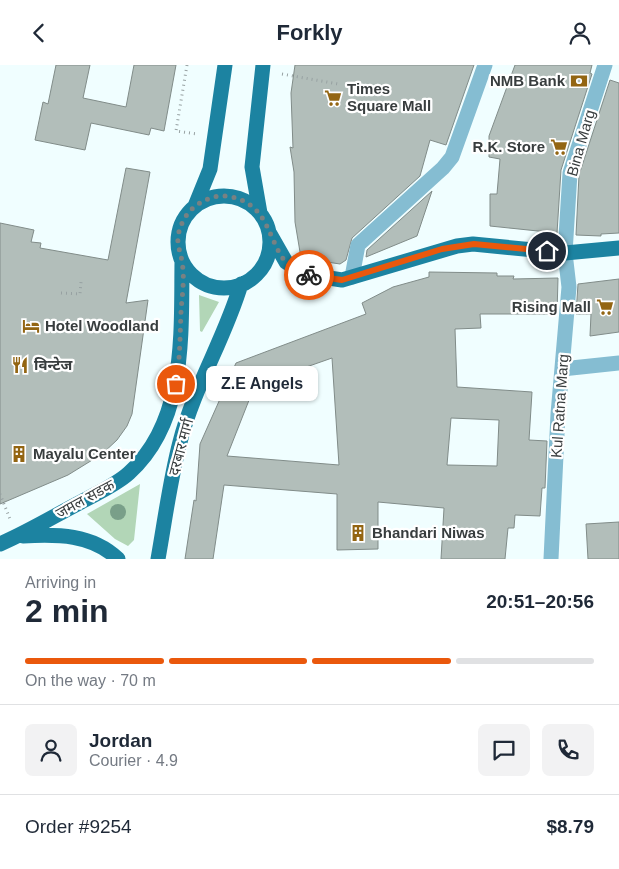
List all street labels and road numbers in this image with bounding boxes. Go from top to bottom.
street label: Bina Marg [563,108,598,178]
street label: Kul Ratna Marg [547,353,572,459]
street label: दरबार मार्ग [165,416,197,477]
street label: जमल सडक [53,475,117,522]

